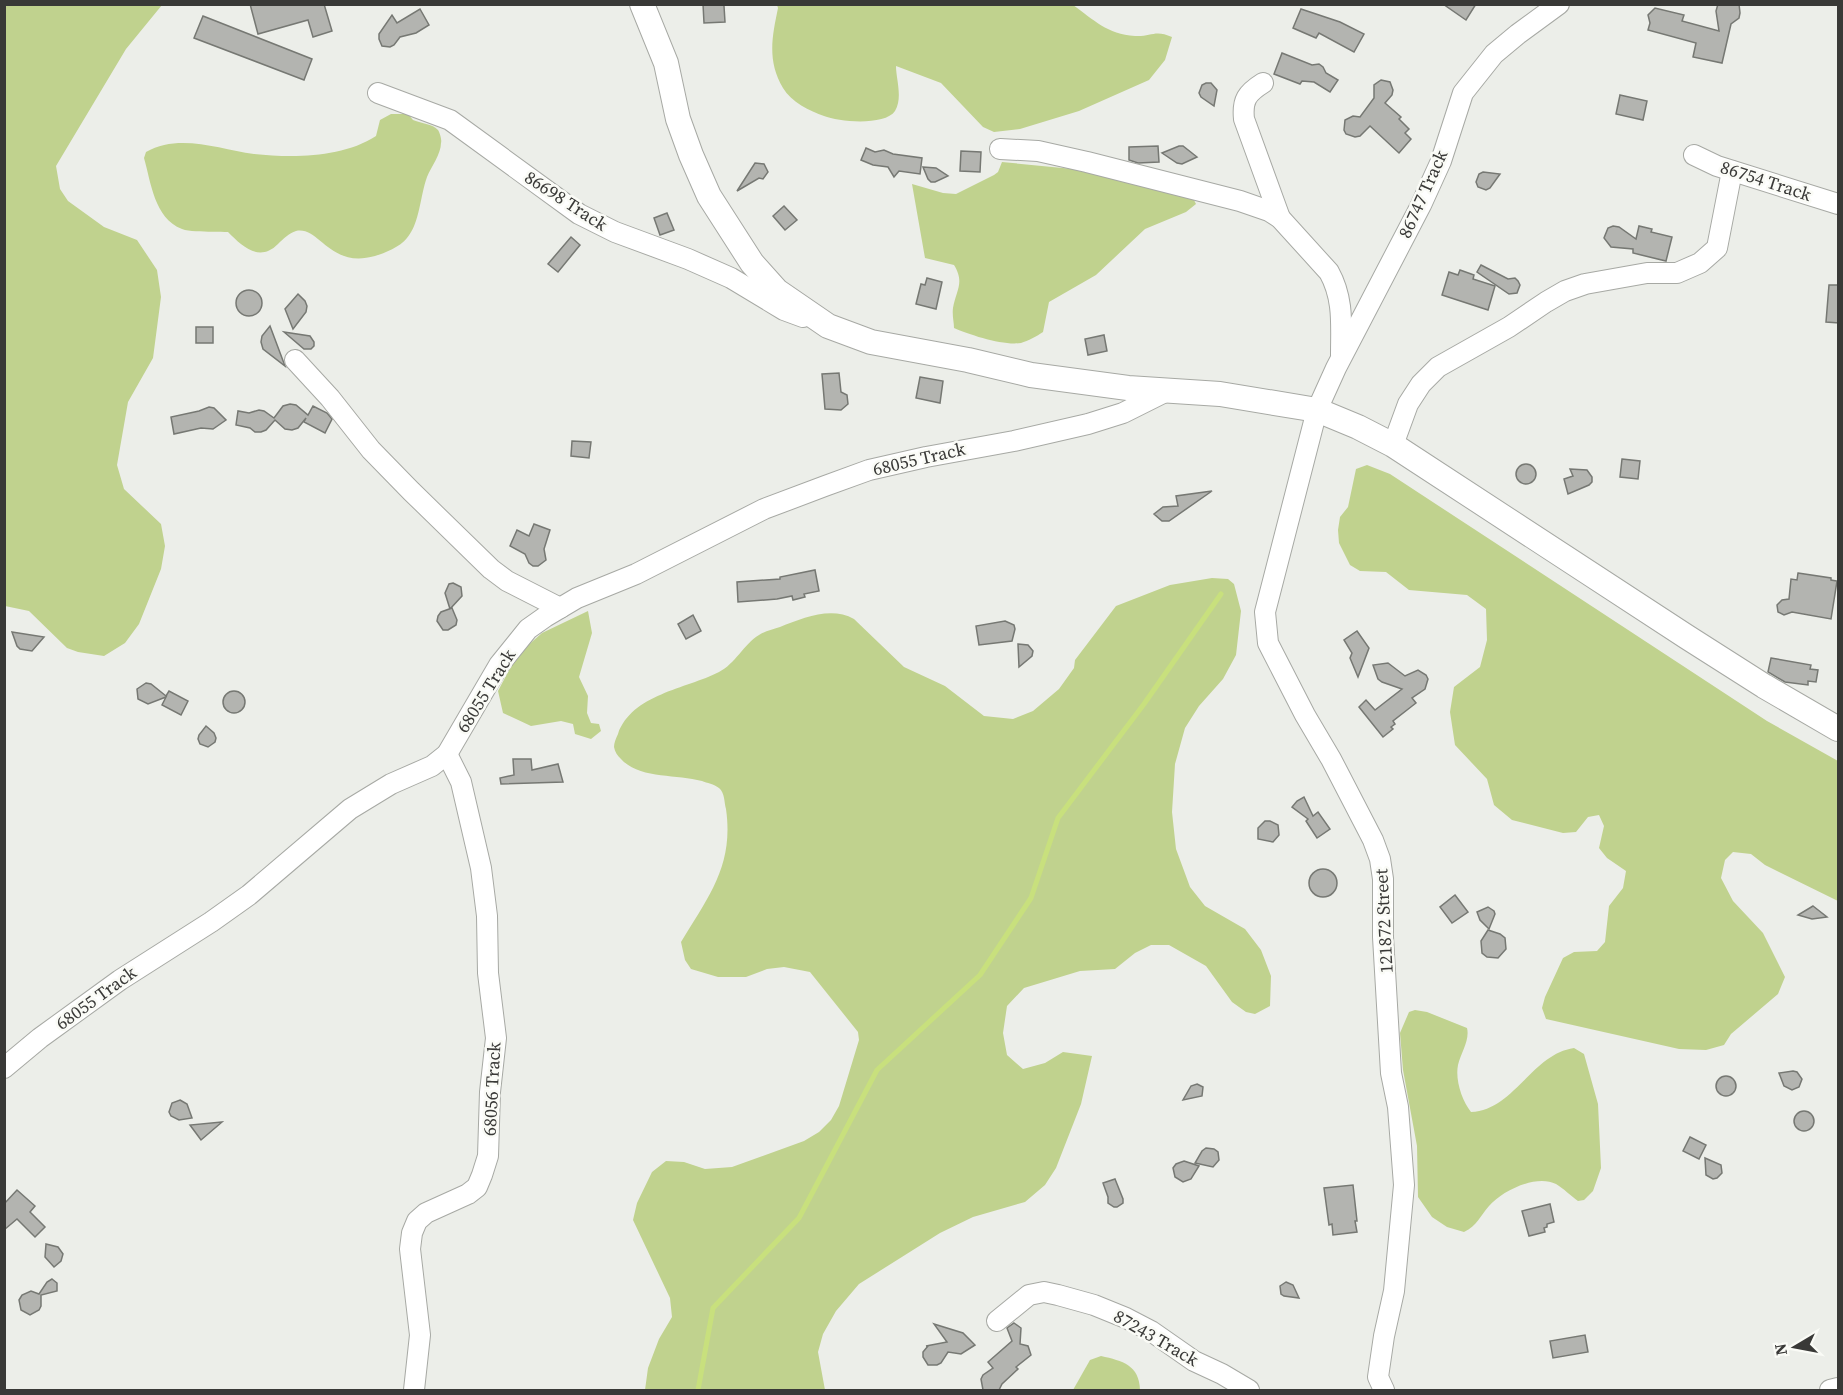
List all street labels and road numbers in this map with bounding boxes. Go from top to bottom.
street label: 86747 Track [1392,146,1453,242]
street label: 86754 Track [1718,154,1815,207]
street label: 86698 Track [520,164,613,237]
street label: 68055 Track [870,436,968,481]
street label: 68055 Track [450,644,521,737]
street label: 121872 Street [1368,868,1399,974]
street label: 68055 Track [50,960,141,1035]
street label: 68056 Track [477,1041,506,1137]
street label: 87243 Track [1109,1303,1203,1372]

